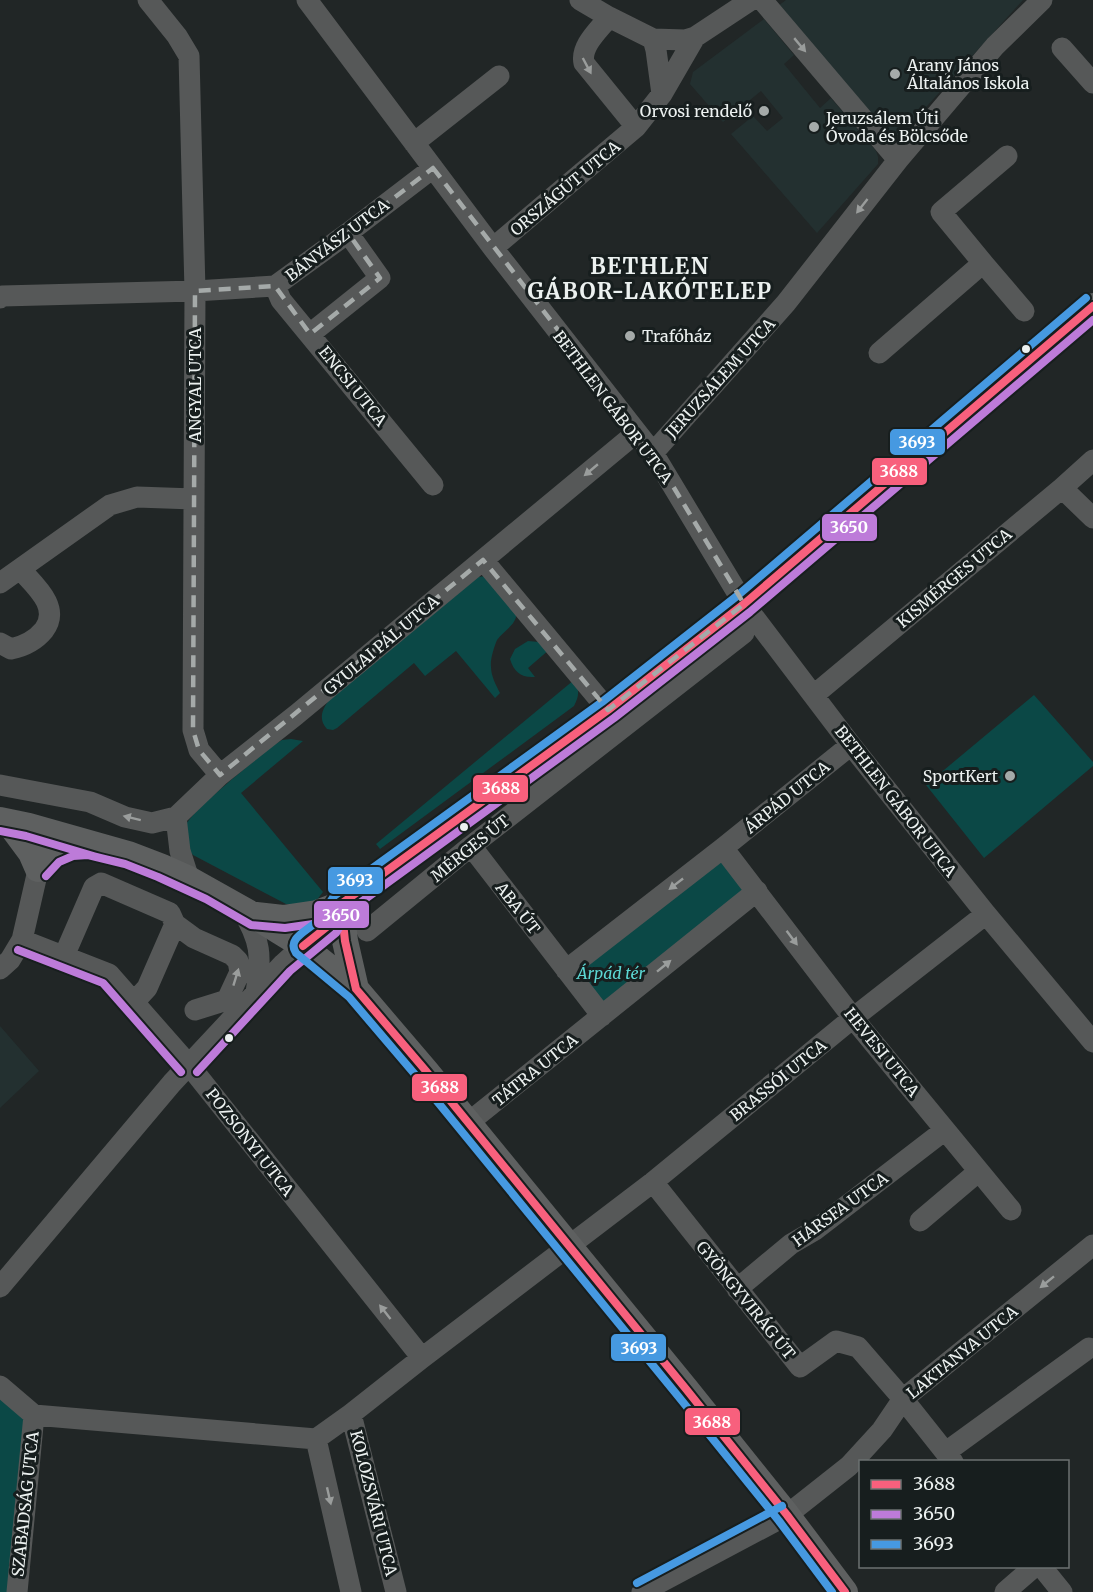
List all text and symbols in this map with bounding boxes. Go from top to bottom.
one-way arrow [793,37,806,53]
place label: Arany János Általános Iskola [906,55,1030,93]
one-way arrow [582,57,592,75]
marker: Arany János Általános Iskola [888,67,902,81]
place label: Orvosi rendelő [640,101,752,121]
marker: Orvosi rendelő [757,104,771,118]
place label: Jeruzsálem Úti Óvoda és Bölcsőde [825,108,968,146]
marker: Jeruzsálem Úti Óvoda és Bölcsőde [807,120,821,134]
street label: ORSZÁGÚT UTCA [506,136,624,240]
street label: BÁNYÁSZ UTCA [281,194,393,285]
one-way arrow [855,198,868,214]
district label: BETHLEN GÁBOR-LAKÓTELEP [528,252,772,305]
street label: JERUZSÁLEM UTCA [660,313,780,443]
place label: Trafóház [642,326,712,346]
street label: ANGYAL UTCA [185,327,205,443]
street label: BETHLEN GÁBOR UTCA [549,327,677,488]
marker: Trafóház [623,329,637,343]
street label: ENCSI UTCA [315,342,392,431]
unlabelled marker [1020,343,1032,355]
line badge: 3693 [889,428,946,456]
text: 3693 [899,432,935,452]
line badge: 3688 [871,457,928,486]
text: 3688 [880,461,918,481]
one-way arrow [584,463,599,476]
line badge: 3650 [821,513,878,542]
text: 3650 [830,517,868,537]
street label: KISMÉRGES UTCA [892,524,1016,632]
street label: GYULAI PÁL UTCA [319,590,443,699]
street label: BETHLEN GÁBOR UTCA [831,722,962,881]
street label: ÁRPÁD UTCA [740,756,834,838]
place label: SportKert [923,766,999,786]
marker: SportKert [1003,769,1017,783]
line badge: 3688 [472,774,529,803]
text: 3688 [482,778,520,798]
street label: MÉRGES ÚT [427,810,513,886]
one-way arrow [123,813,141,823]
unlabelled marker [458,821,470,833]
line badge: 3693 [327,866,384,895]
text: 3693 [337,870,373,890]
street label: ABA ÚT [491,877,544,938]
one-way arrow [669,878,684,890]
line badge: 3650 [313,900,370,929]
text: 3650 [322,905,360,925]
one-way arrow [786,930,799,946]
one-way arrow [656,961,671,973]
park label: Árpád tér [575,963,645,983]
one-way arrow [232,968,241,986]
street label: HEVESI UTCA [840,1004,924,1101]
street label: TÁTRA UTCA [488,1029,582,1110]
unlabelled marker [223,1032,235,1044]
street label: BRASSÓI UTCA [726,1035,831,1125]
line badge: 3688 [411,1073,468,1102]
text: 3688 [421,1077,459,1097]
street label: POZSONYI UTCA [202,1084,299,1200]
street label: HÁRSFA UTCA [788,1167,892,1250]
street label: GYÖNGYVIRÁG ÚT [692,1237,800,1363]
one-way arrow [1040,1275,1055,1288]
street label: LAKTANYA UTCA [902,1301,1022,1403]
one-way arrow [379,1304,392,1320]
line badge: 3693 [610,1333,667,1362]
text: 3693 [621,1338,657,1358]
line badge: 3688 [684,1407,741,1436]
text: 3688 [693,1412,731,1432]
street label: KOLOZSVÁRI UTCA [346,1428,402,1579]
street label: SZABADSÁG UTCA [7,1430,43,1578]
legend [859,1460,1069,1568]
text: 3688 [913,1472,955,1495]
one-way arrow [325,1487,335,1505]
text: 3650 [913,1502,955,1525]
text: 3693 [913,1532,954,1555]

